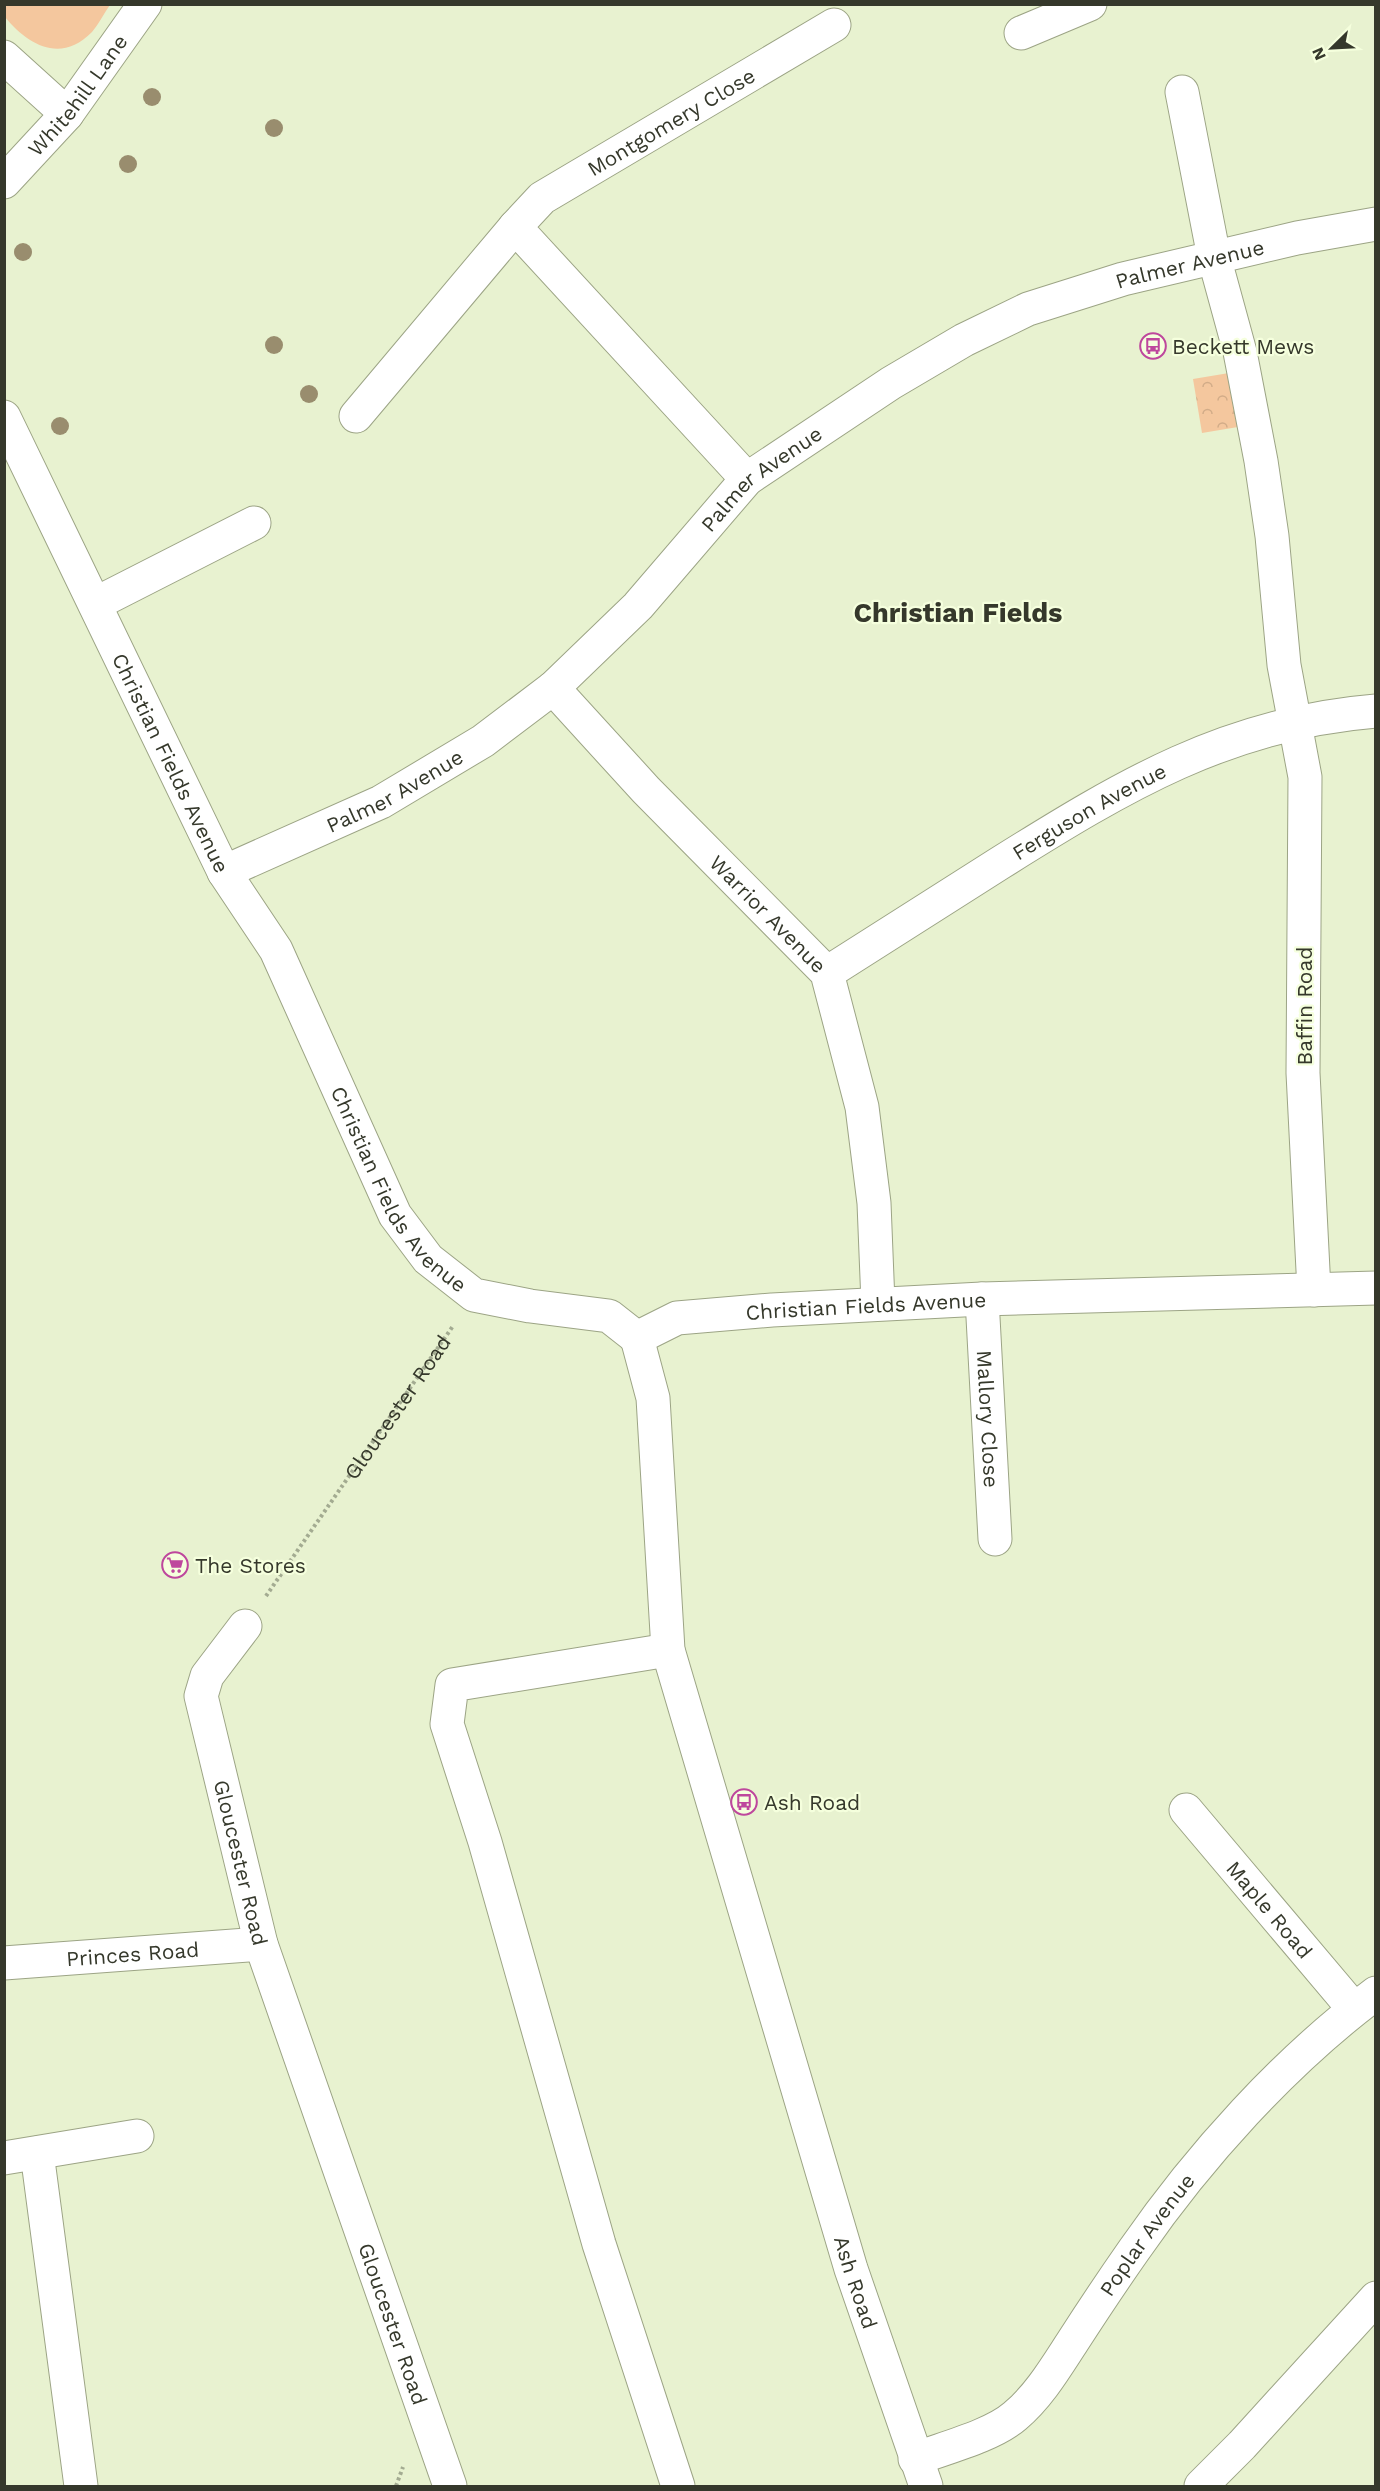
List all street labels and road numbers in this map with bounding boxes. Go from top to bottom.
street label: Whitehill Lane [22,29,132,161]
street label: Montgomery Close [583,62,759,181]
street label: Palmer Avenue [1112,234,1266,293]
street label: Palmer Avenue [695,420,826,536]
street label: Christian Fields Avenue [107,649,235,877]
street label: Palmer Avenue [322,743,467,837]
street label: Ferguson Avenue [1007,758,1170,865]
street label: Warrior Avenue [705,850,832,978]
street label: Baffin Road [1292,946,1317,1066]
street label: Christian Fields Avenue [326,1082,472,1297]
street label: Christian Fields Avenue [744,1286,987,1325]
street label: Gloucester Road [338,1330,456,1484]
street label: Mallory Close [972,1349,1005,1488]
street label: Gloucester Road [209,1777,273,1948]
street label: Maple Road [1222,1855,1318,1963]
street label: Princes Road [65,1936,200,1971]
street label: Poplar Avenue [1094,2168,1199,2301]
street label: Ash Road [829,2233,883,2332]
street label: Gloucester Road [354,2240,433,2408]

